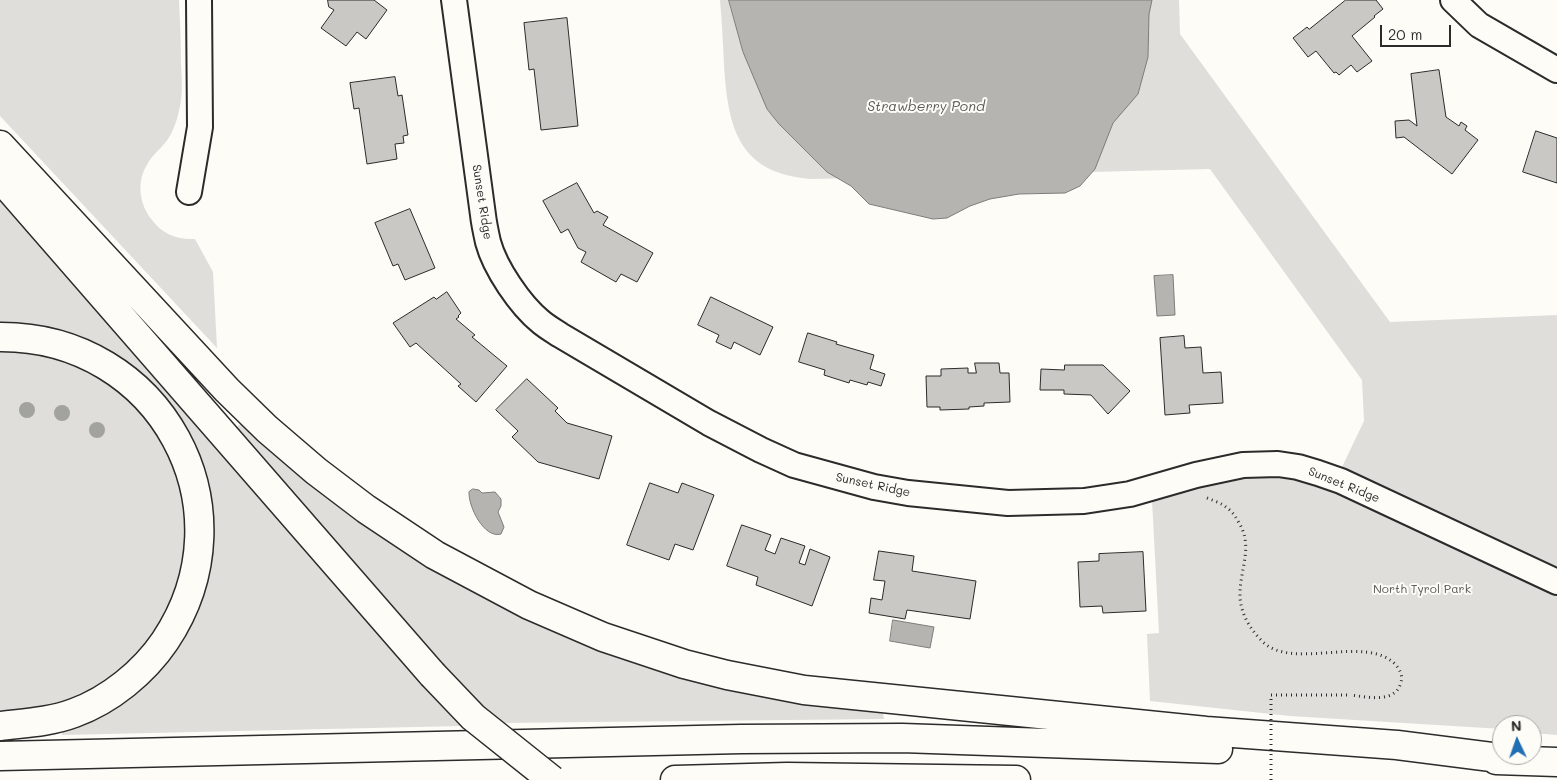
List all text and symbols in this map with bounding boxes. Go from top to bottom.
scale bar [1382,15,1453,47]
text: 20 m [1388,24,1422,44]
water label: Strawberry Pond [867,99,985,115]
street label: Sunset Ridge [469,163,495,241]
street label: Sunset Ridge [1306,464,1382,506]
street label: Sunset Ridge [834,470,912,500]
park label: North Tyrol Park [1373,582,1471,596]
north arrow [1492,715,1542,765]
text: N [1510,716,1522,735]

